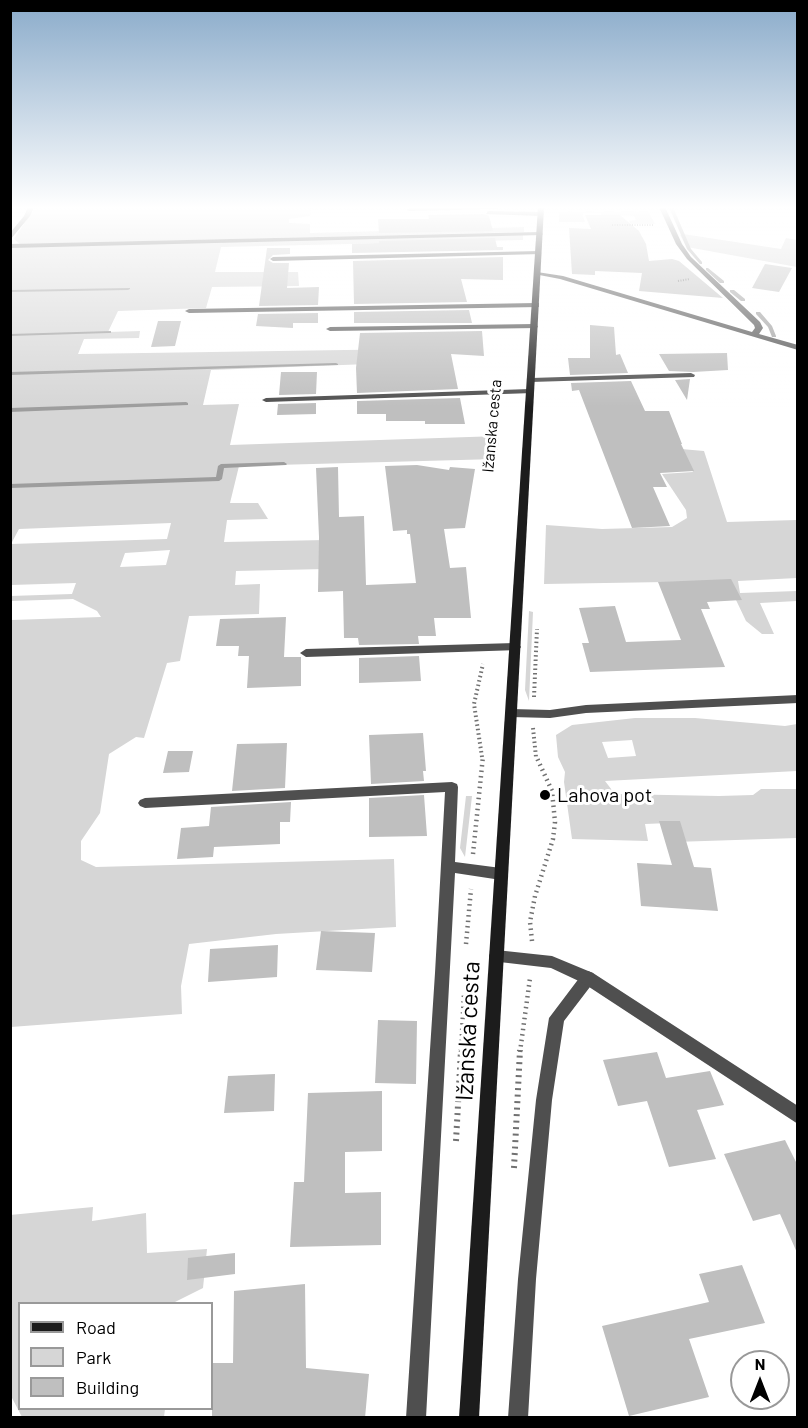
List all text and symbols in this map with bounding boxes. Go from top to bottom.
street label: Ižanska cesta [478,379,506,473]
place label: Lahova pot [557,783,652,807]
marker: Lahova pot [538,788,552,802]
street label: Ižanska cesta [450,960,486,1102]
legend [18,1302,213,1410]
text: Road [76,1316,116,1338]
text: Park [76,1346,111,1368]
north arrow [730,1350,790,1410]
text: N [755,1354,765,1373]
text: Building [76,1376,139,1398]

